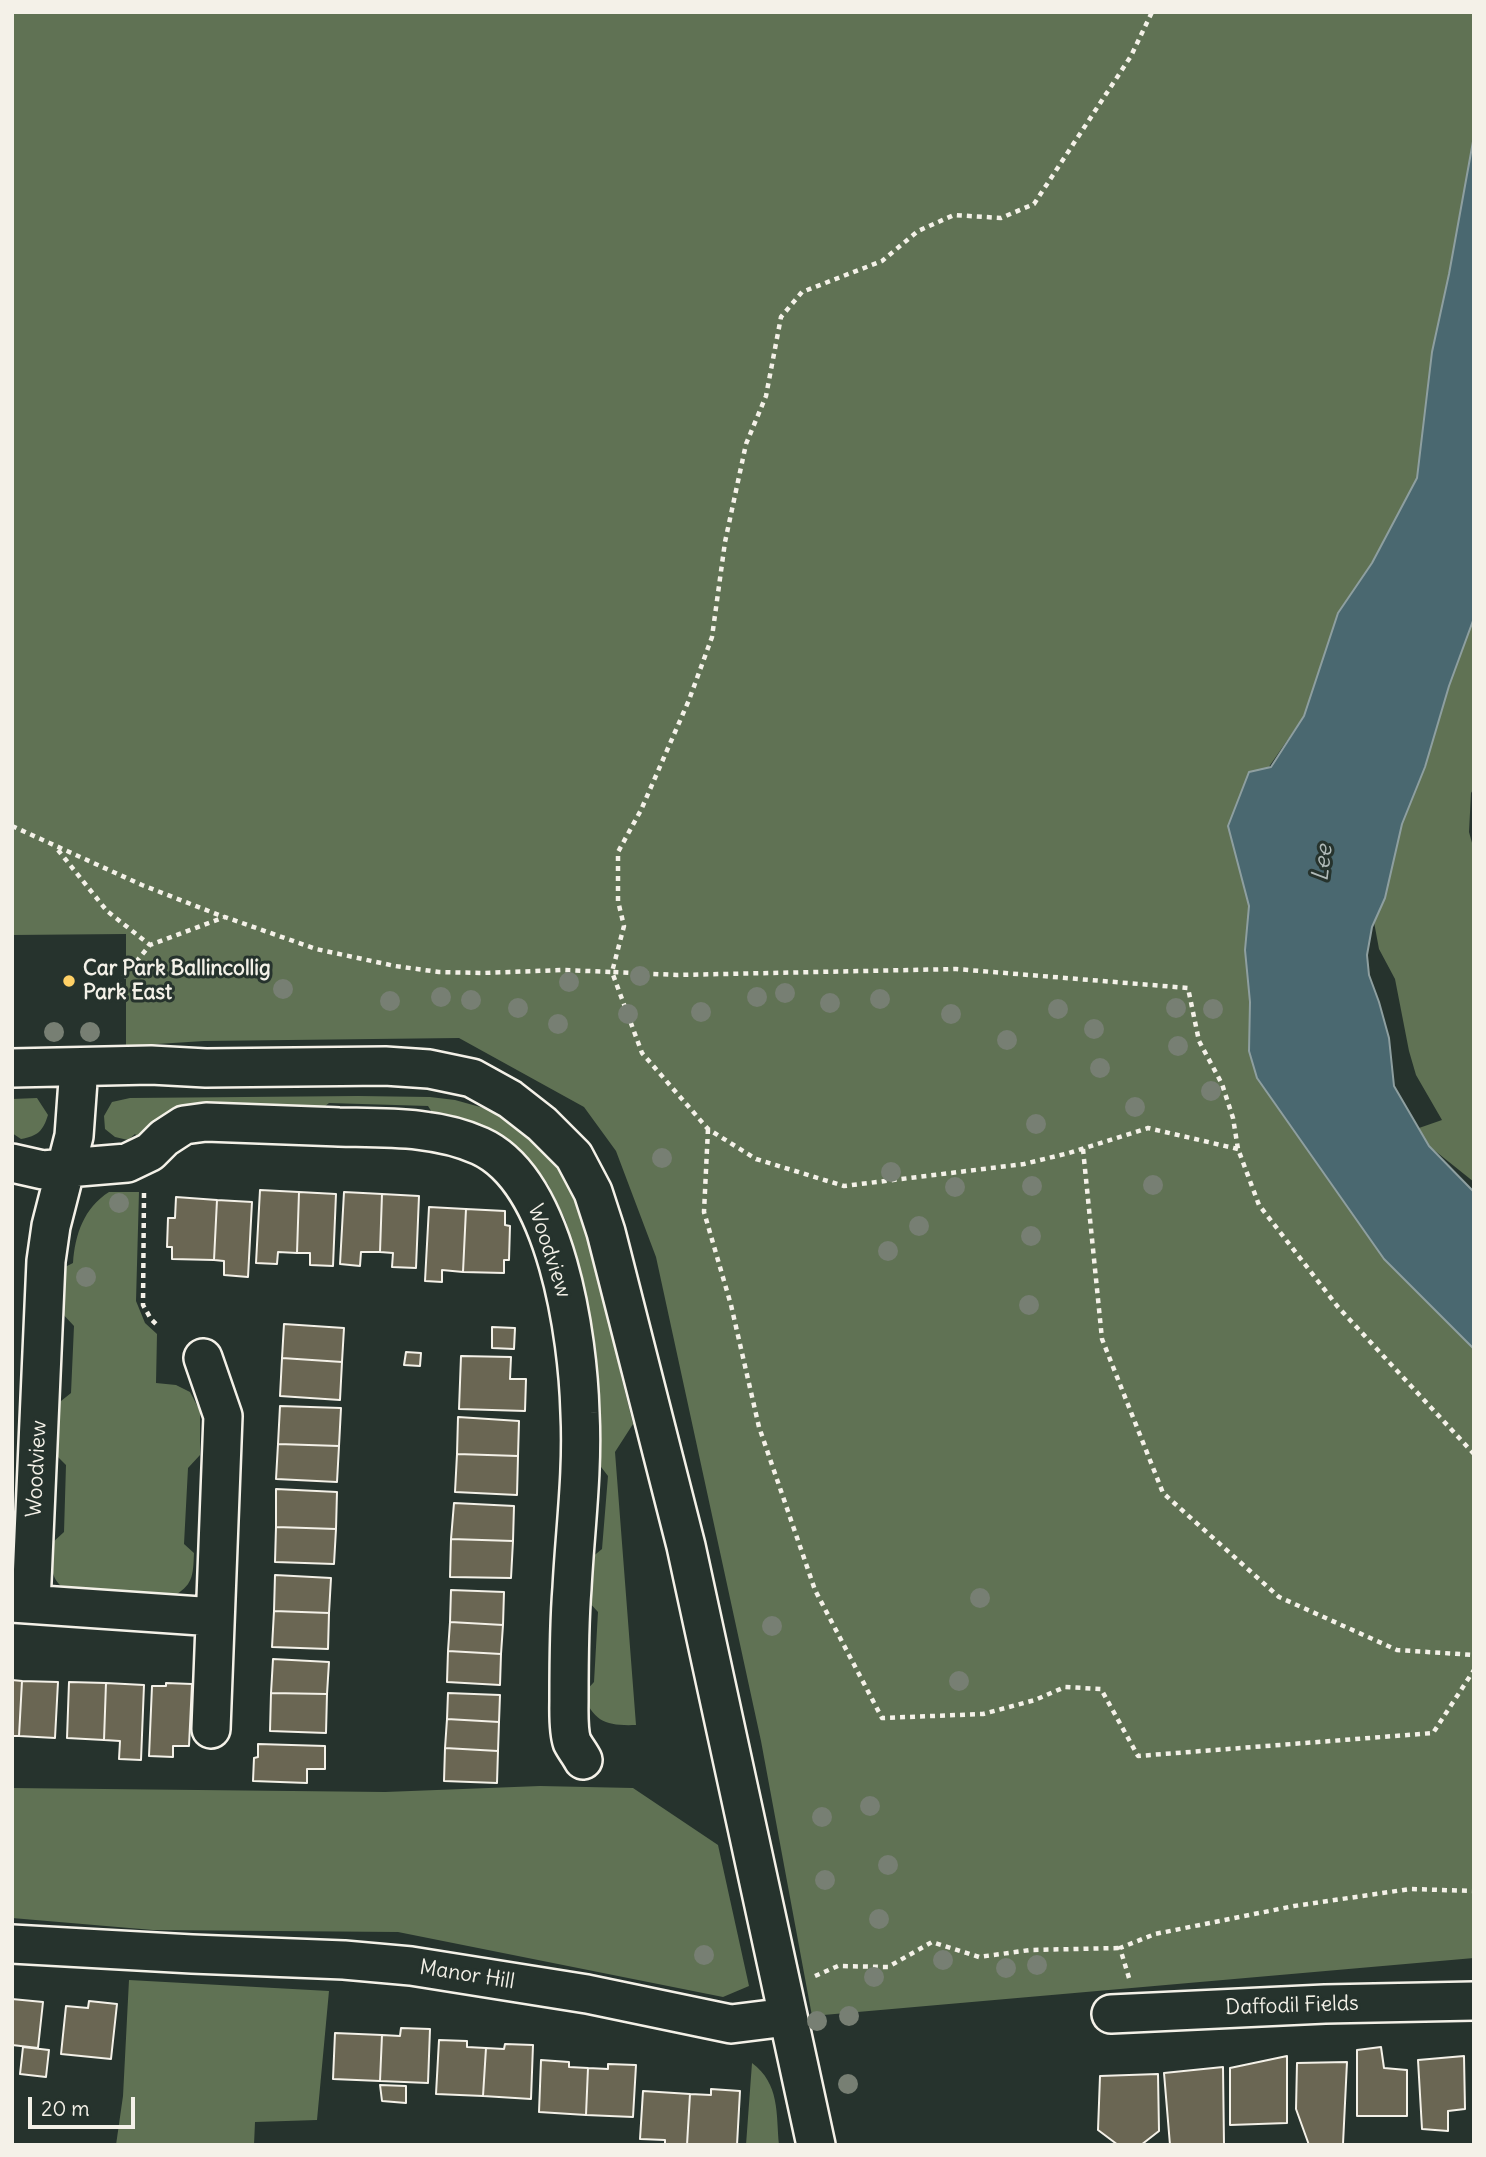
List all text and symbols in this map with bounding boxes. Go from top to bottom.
water label: Lee [1307,843,1339,883]
place label: Car Park Ballincollig Park East [83,956,271,1006]
marker: Car Park Ballincollig Park East [61,973,77,989]
street label: Woodview [522,1201,576,1301]
street label: Woodview [22,1420,52,1518]
street label: Manor Hill [418,1955,516,1995]
street label: Daffodil Fields [1225,1991,1359,2021]
scale bar [32,2084,138,2128]
text: 20 m [41,2095,90,2122]

